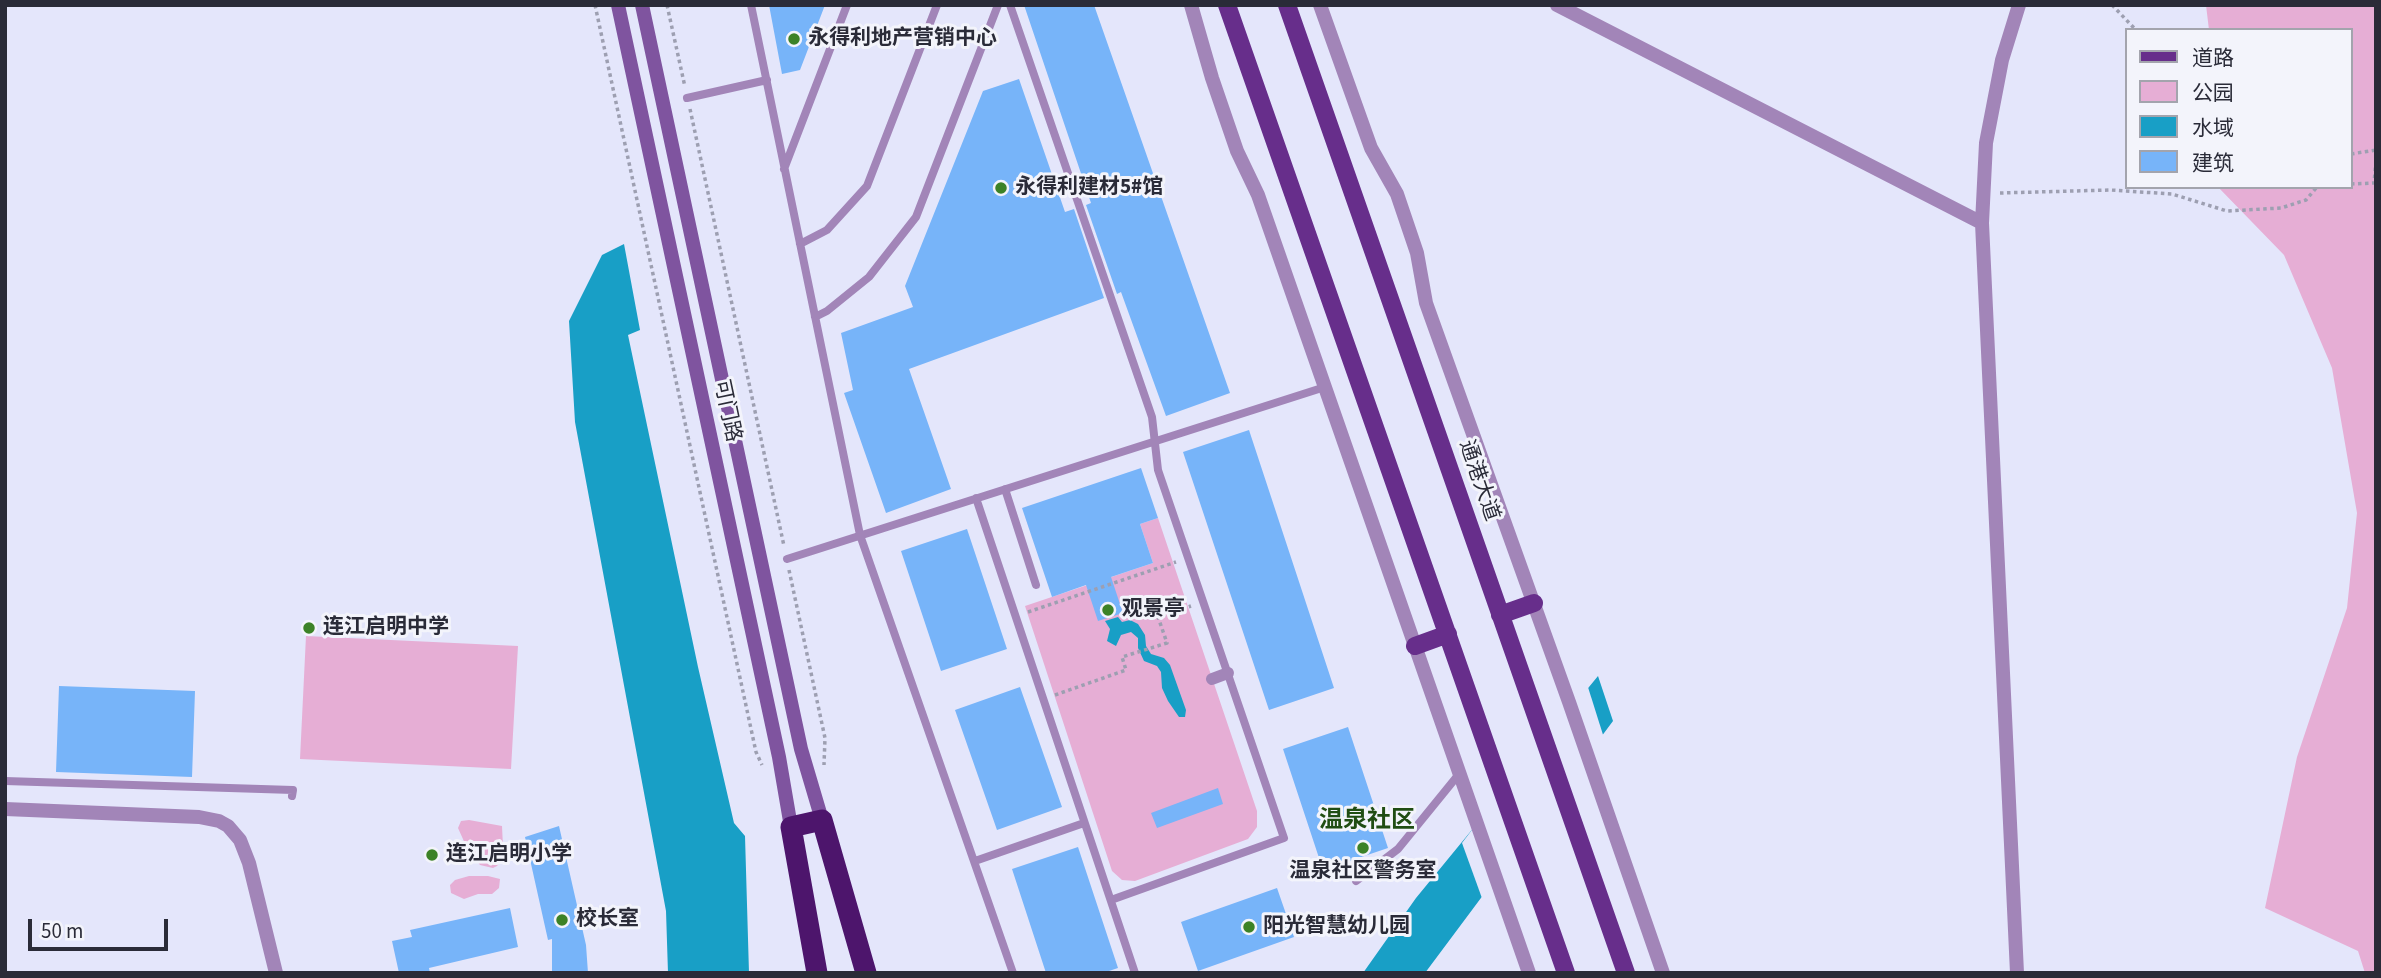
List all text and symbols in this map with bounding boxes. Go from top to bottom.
place label: 永得利地产营销中心 [808,26,997,52]
legend [2126,28,2353,189]
marker: 永得利地产营销中心 [786,31,802,47]
text: 道路 [2192,43,2234,73]
text: 公园 [2192,78,2234,108]
text: 水域 [2192,113,2234,143]
text: 建筑 [2192,148,2234,178]
place label: 永得利建材5#馆 [1015,175,1163,201]
marker: 永得利建材5#馆 [993,180,1009,196]
street label: 可门路 [707,378,745,444]
street label: 通港大道 [1452,437,1504,525]
place label: 观景亭 [1122,597,1185,623]
marker: 观景亭 [1100,602,1116,618]
place label: 连江启明中学 [323,615,449,641]
marker: 连江启明中学 [301,620,317,636]
district label: 温泉社区 [1319,808,1415,836]
marker: 温泉社区警务室 [1355,840,1371,856]
place label: 连江启明小学 [446,842,572,868]
marker: 连江启明小学 [424,847,440,863]
place label: 温泉社区警务室 [1290,859,1436,885]
scale bar [32,904,172,948]
place label: 校长室 [576,907,639,933]
marker: 校长室 [554,912,570,928]
place label: 阳光智慧幼儿园 [1263,914,1410,940]
text: 50 m [41,916,83,946]
marker: 阳光智慧幼儿园 [1241,919,1257,935]

